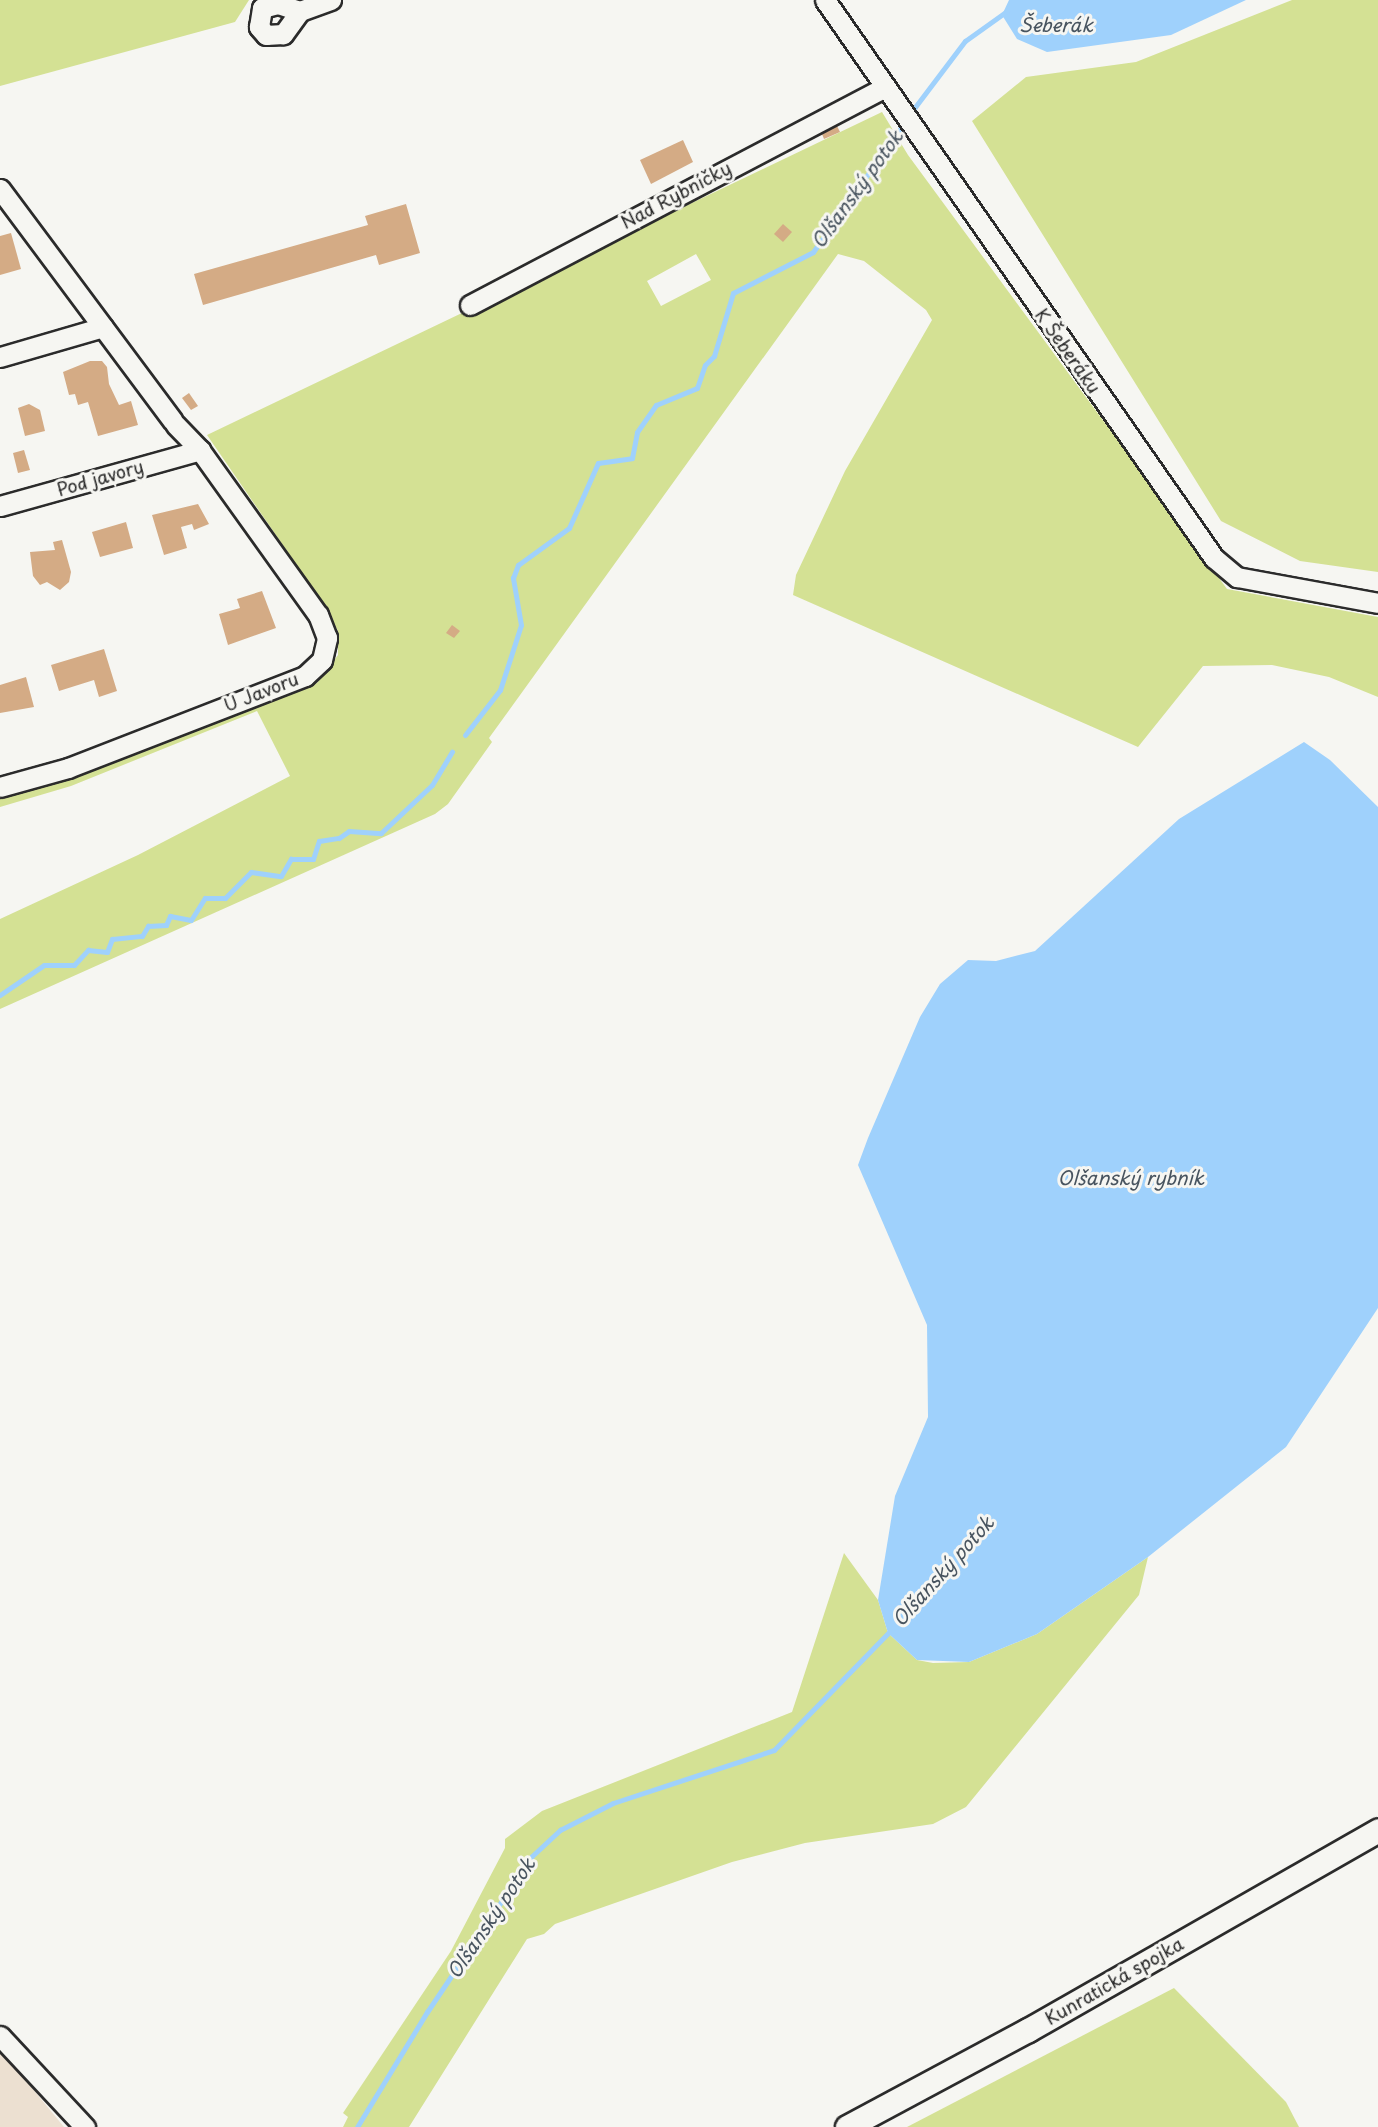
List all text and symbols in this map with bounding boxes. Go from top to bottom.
water label: Šeberák [1019,14,1093,36]
water label: Olšanský potok [806,125,908,253]
street label: Nad Rybníčky [617,157,735,233]
street label: K Šeberáku [1031,304,1105,398]
street label: Pod javory [53,455,147,501]
street label: U Javoru [221,668,301,716]
water label: Olšanský rybník [1057,1167,1205,1189]
water label: Olšanský potok [887,1511,999,1631]
water label: Olšanský potok [442,1853,540,1983]
street label: Kunratická spojka [1041,1932,1187,2030]

